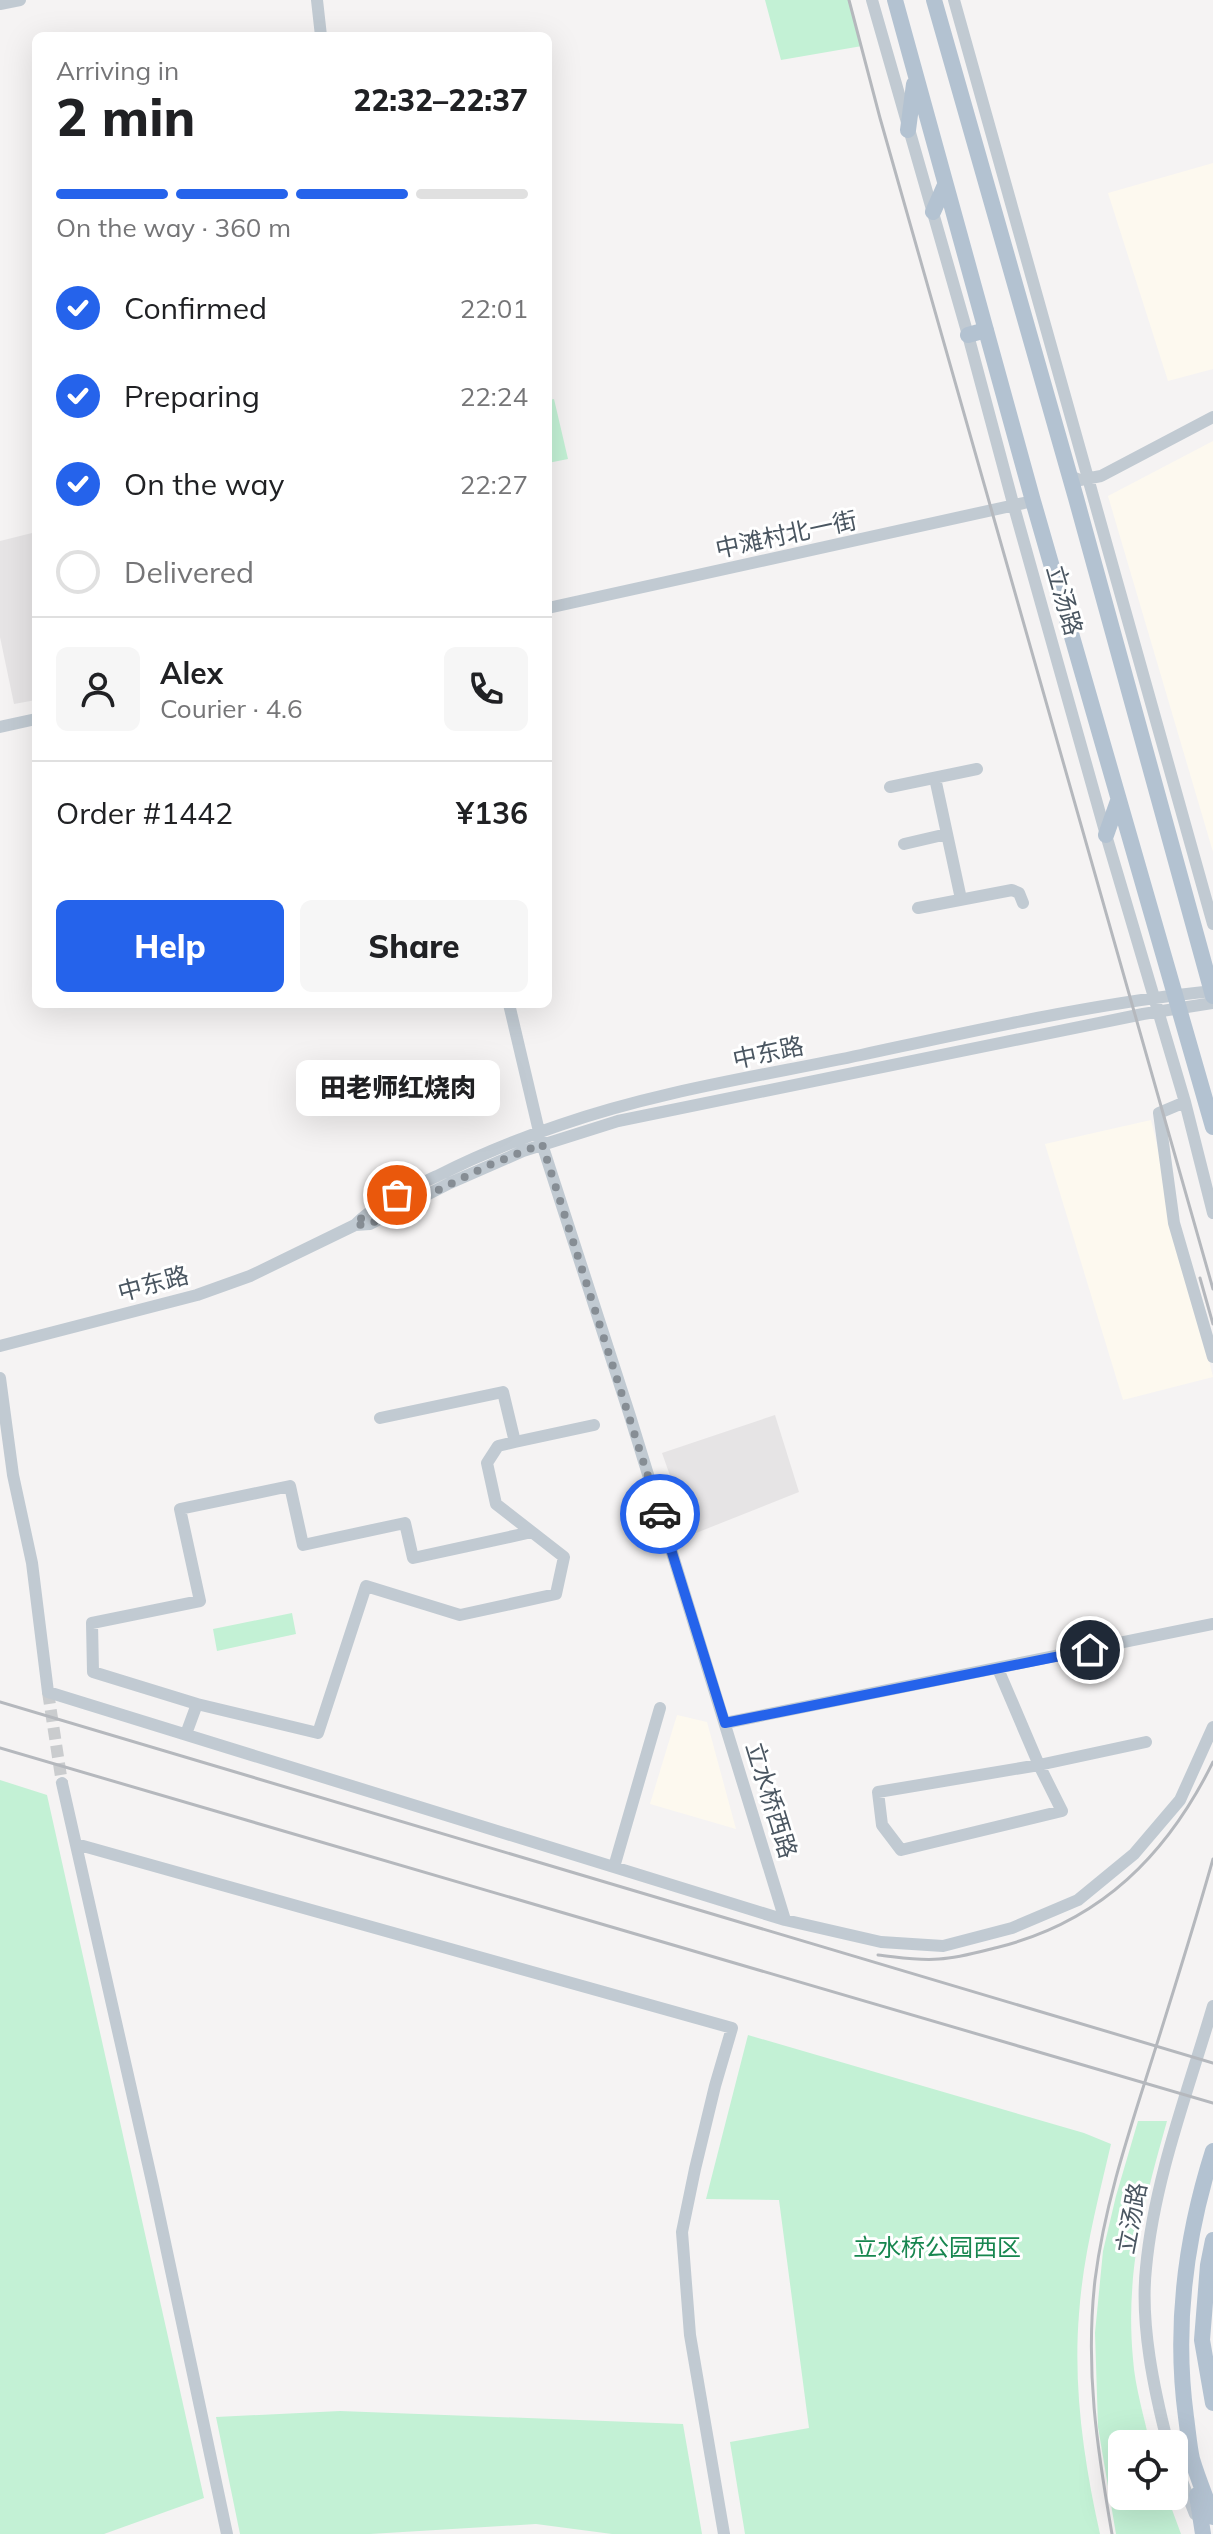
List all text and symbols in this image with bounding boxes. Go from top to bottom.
text: Arriving in [56,54,179,87]
text: 22:32–22:37 [353,81,528,119]
text: 2 min [56,84,195,149]
text: On the way · 360 m [56,211,291,244]
icon: check [56,286,100,330]
text: Confirmed [124,289,267,327]
text: 22:01 [460,292,528,325]
icon: check [56,374,100,418]
text: Preparing [124,377,260,415]
text: 22:24 [460,380,528,413]
icon: check [56,462,100,506]
text: On the way [124,465,284,503]
text: 22:27 [460,468,528,501]
street label: 中滩村北一街 [712,504,860,564]
text: Delivered [124,553,254,591]
street label: 立汤路 [1041,561,1089,639]
button: person [56,647,140,731]
button: phone [444,647,528,731]
text: Alex [160,654,223,692]
text: Courier · 4.6 [160,692,303,725]
text: Order #1442 [56,794,233,832]
text: ¥136 [456,794,528,832]
button: Help [56,900,284,992]
button: Share [300,900,528,992]
street label: 中东路 [730,1030,806,1074]
callout: 田老师红烧肉 [295,1059,499,1115]
text: 田老师红烧肉 [320,1071,476,1104]
pin [363,1161,431,1229]
icon: bag [375,1173,419,1217]
street label: 中东路 [114,1259,192,1307]
courier [620,1474,700,1554]
icon: car [638,1492,682,1536]
pin [1056,1616,1124,1684]
icon: home [1068,1628,1112,1672]
street label: 立水桥西路 [740,1738,804,1862]
street label: 立汤路 [1109,2180,1153,2256]
park label: 立水桥公园西区 [853,2232,1021,2262]
map controls [1108,2430,1188,2510]
button: locate [1108,2430,1188,2510]

